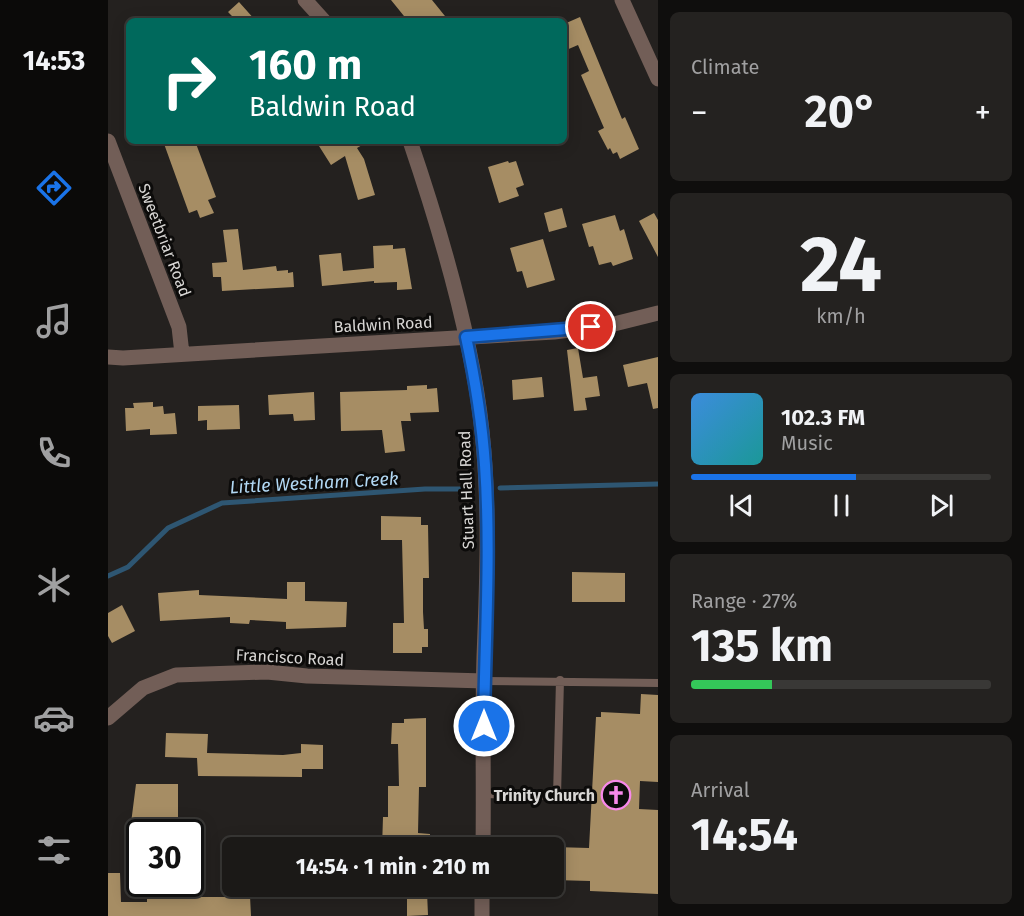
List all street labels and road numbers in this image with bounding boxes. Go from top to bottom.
street label: Sweetbriar Road [134,181,195,299]
street label: Baldwin Road [333,312,433,337]
street label: Stuart Hall Road [455,430,478,550]
street label: Francisco Road [235,645,345,670]

